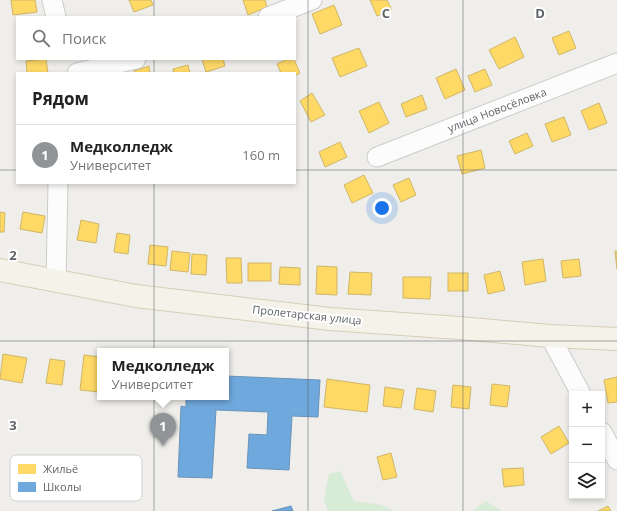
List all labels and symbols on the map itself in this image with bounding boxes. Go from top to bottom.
text: C [382,4,390,22]
text: D [535,4,545,22]
street label: улица Новосёловка [445,84,548,135]
your location [372,198,392,218]
text: 2 [9,246,17,264]
street label: Пролетарская улица [252,301,362,328]
pin: 1 [150,413,176,446]
text: 3 [9,416,17,434]
legend [10,455,142,501]
text: Жильё [43,461,78,476]
text: Школы [43,479,81,494]

